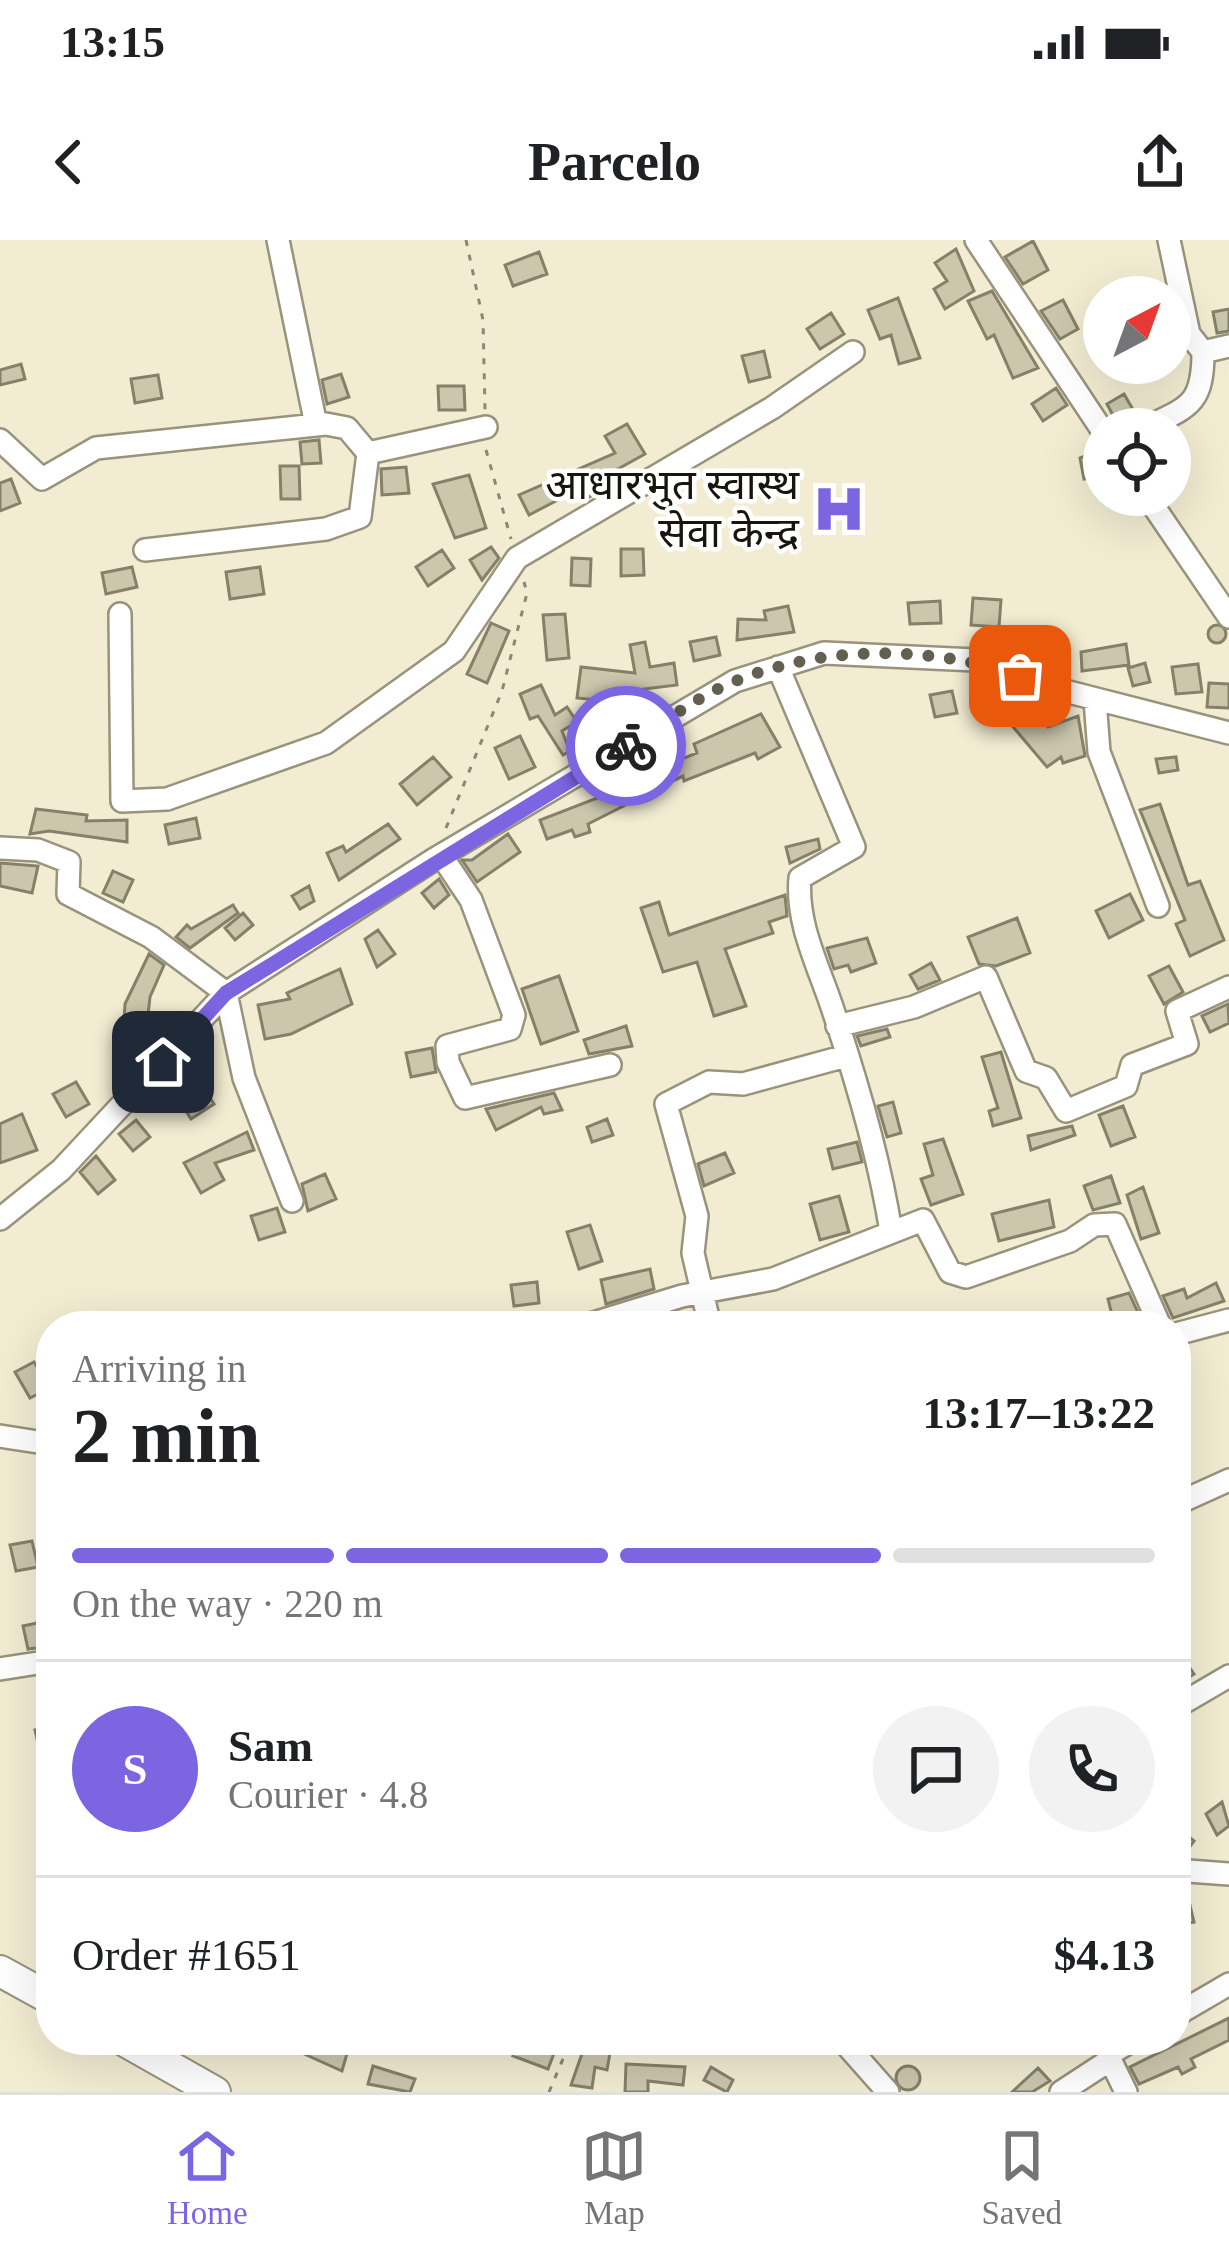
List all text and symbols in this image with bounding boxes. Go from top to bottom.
text: 13:15 [60,17,165,67]
icon: back [36,129,102,195]
icon: share [1127,129,1193,195]
text: Parcelo [528,132,701,192]
north arrow [1083,276,1191,384]
map controls [1083,276,1191,516]
button: locate [1083,408,1191,516]
place label: आधारभुत स्वास्थ सेवा केन्द्र [545,462,800,556]
hospital icon: आधारभुत स्वास्थ सेवा केन्द्र [810,480,868,538]
pin [969,625,1071,727]
icon: bag [987,643,1053,709]
courier [566,686,686,806]
icon: bike [593,713,659,779]
pin [112,1011,214,1113]
icon: home [130,1029,196,1095]
text: Arriving in [72,1347,246,1390]
text: 13:17–13:22 [923,1388,1155,1438]
text: 2 min [72,1392,261,1479]
text: On the way · 220 m [72,1582,383,1625]
button: chat [873,1706,999,1832]
button: phone [1029,1706,1155,1832]
text: Sam [228,1721,313,1771]
text: S [122,1744,148,1794]
text: Courier · 4.8 [228,1773,428,1816]
text: Order #1651 [72,1930,301,1980]
text: $4.13 [1054,1930,1155,1980]
tab: Home [167,2123,248,2232]
tab: Map [581,2123,647,2232]
tab: Saved [981,2123,1062,2232]

